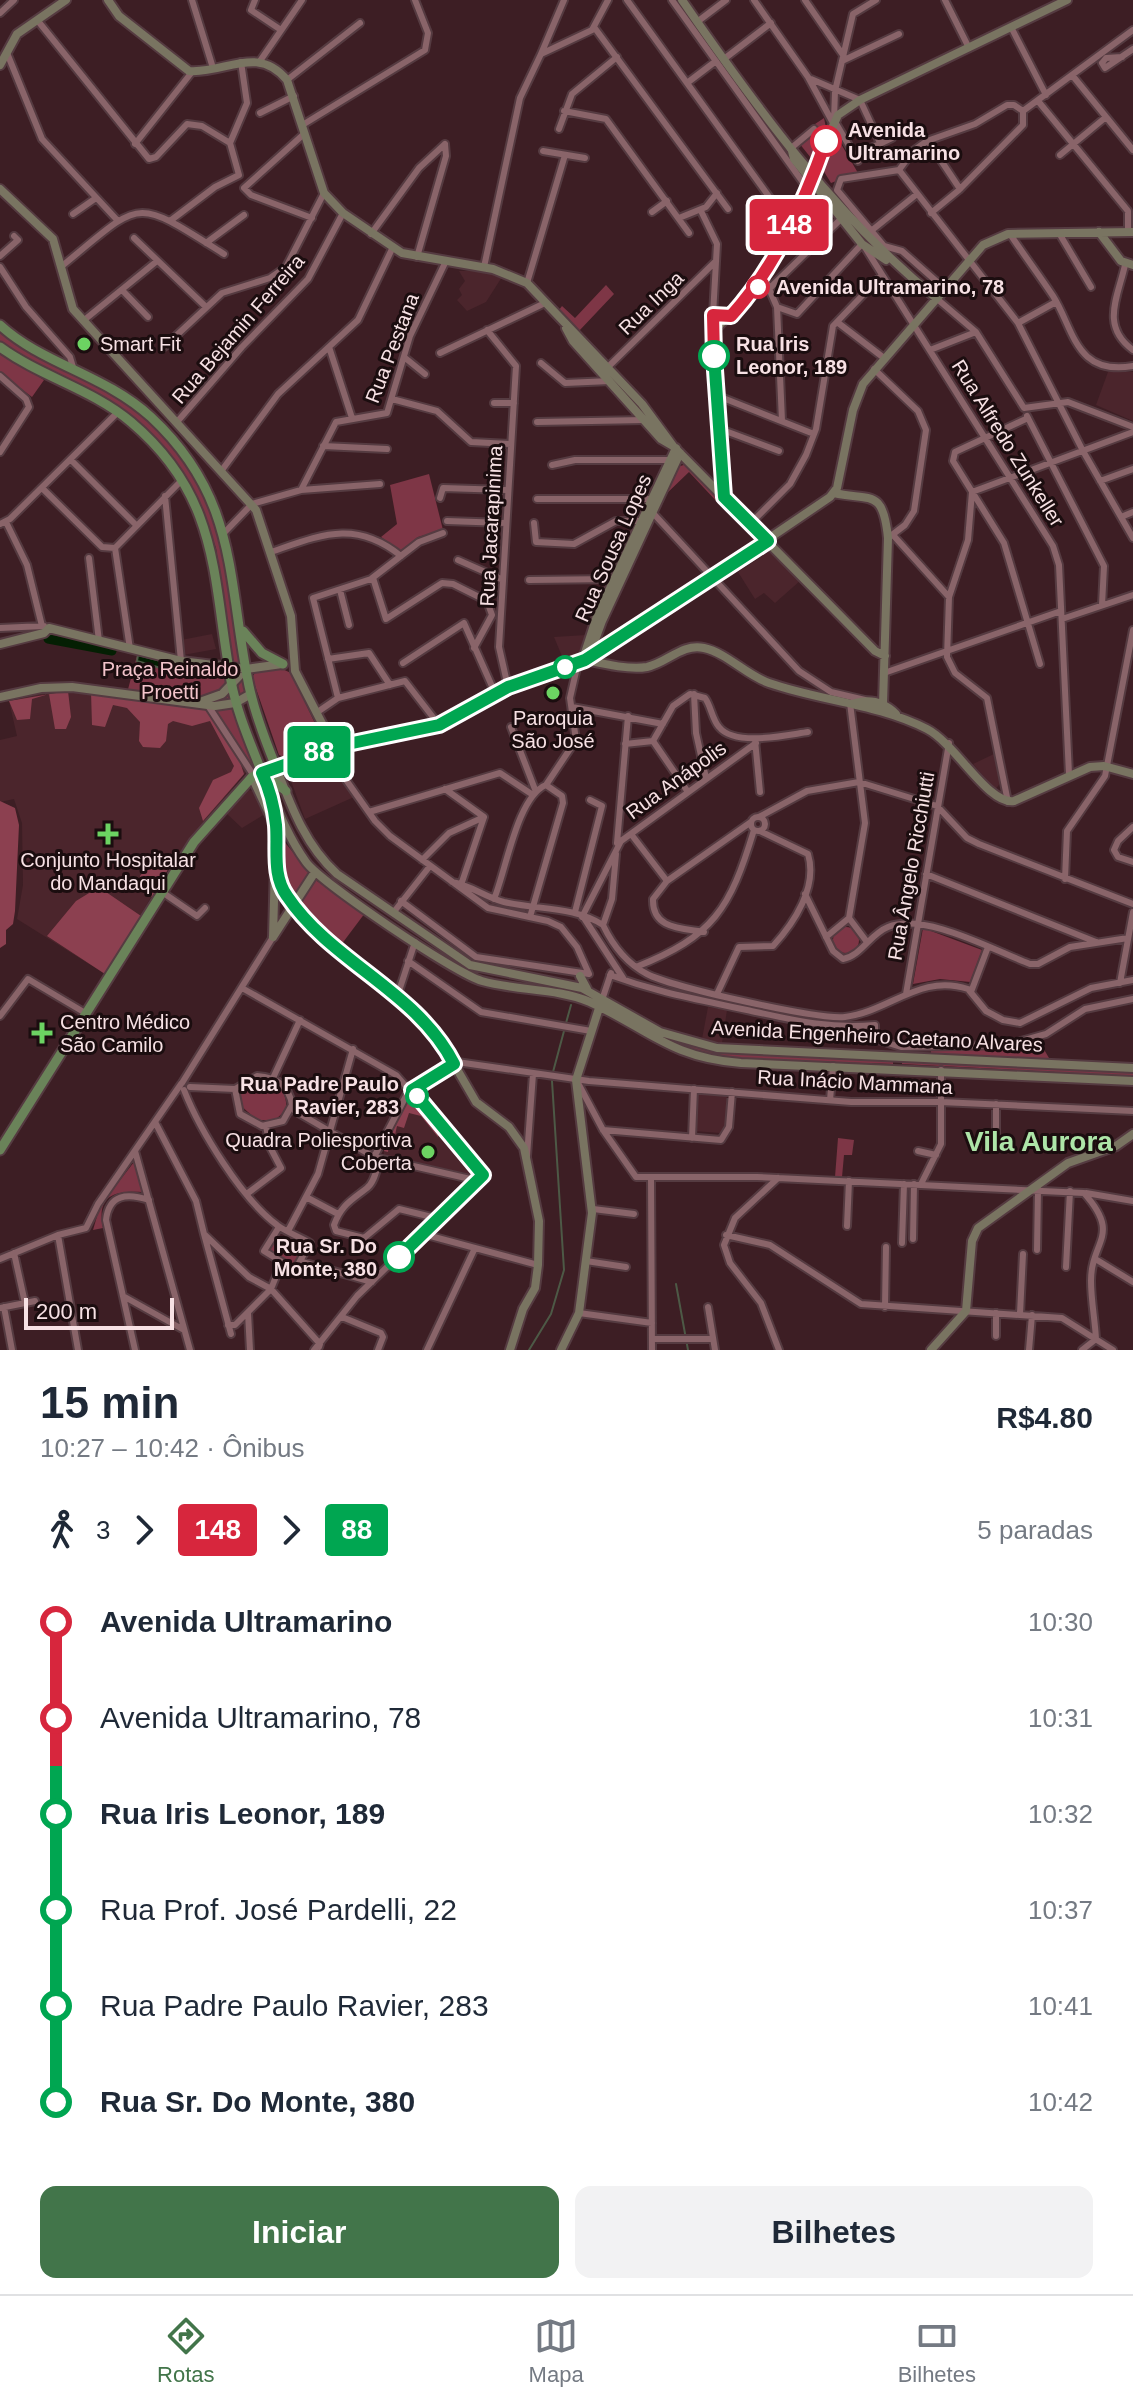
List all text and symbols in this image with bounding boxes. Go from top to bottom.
place label: Avenida Ultramarino [848,119,960,164]
marker: Avenida Ultramarino [811,126,841,156]
line badge: 148 [743,199,835,251]
text: 148 [766,209,812,240]
street label: Rua Bejamin Ferreira [167,249,309,408]
street label: Rua Inga [614,266,688,339]
marker: Avenida Ultramarino, 78 [747,276,769,298]
place label: Avenida Ultramarino, 78 [776,276,1004,298]
street label: Rua Pestana [361,289,423,406]
place label: Smart Fit [100,333,182,355]
place label: Rua Iris Leonor, 189 [736,333,847,378]
marker: Smart Fit [75,335,93,353]
marker: Rua Iris Leonor, 189 [699,341,729,371]
street label: Rua Alfredo Zunkeller [948,356,1068,531]
street label: Rua Jacarapinima [476,444,506,607]
street label: Rua Sousa Lopes [571,471,655,625]
unlabelled marker [554,656,576,678]
park label: Praça Reinaldo Proetti [102,658,238,703]
marker: Paroquia São José [544,684,562,702]
place label: Paroquia São José [511,707,595,752]
line badge: 88 [283,726,355,778]
text: 88 [303,736,335,767]
street label: Rua Anápolis [622,736,730,824]
street label: Rua Ângelo Ricchiutti [884,770,938,962]
marker: Conjunto Hospitalar do Mandaqui [97,823,119,845]
place label: Conjunto Hospitalar do Mandaqui [20,849,196,894]
place label: Centro Médico São Camilo [60,1011,190,1056]
street label: Avenida Engenheiro Caetano Alvares [711,1016,1043,1056]
marker: Centro Médico São Camilo [31,1022,53,1044]
street label: Rua Inácio Mammana [757,1066,954,1098]
place label: Rua Padre Paulo Ravier, 283 [240,1073,399,1118]
marker: Rua Padre Paulo Ravier, 283 [406,1085,428,1107]
district label: Vila Aurora [965,1126,1113,1157]
place label: Quadra Poliesportiva Coberta [225,1129,413,1174]
marker: Quadra Poliesportiva Coberta [419,1143,437,1161]
place label: Rua Sr. Do Monte, 380 [274,1235,377,1280]
marker: Rua Sr. Do Monte, 380 [384,1242,414,1272]
scale bar [24,1294,174,1330]
text: 200 m [36,1299,97,1324]
text: 15 min [40,1378,179,1427]
text: R$4.80 [996,1401,1093,1434]
text: 10:27 – 10:42 · Ônibus [40,1433,305,1463]
icon: walk [40,1508,84,1552]
icon: forward [122,1508,166,1552]
icon: forward [269,1508,313,1552]
text: 148 [194,1514,241,1545]
text: 88 [341,1514,372,1545]
text: 3 [96,1515,110,1545]
text: 5 paradas [977,1515,1093,1545]
text: Avenida Ultramarino [100,1605,392,1638]
text: 10:30 [1028,1607,1093,1637]
text: Avenida Ultramarino, 78 [100,1701,421,1734]
text: 10:31 [1028,1703,1093,1733]
text: Rua Iris Leonor, 189 [100,1797,385,1830]
text: 10:32 [1028,1799,1093,1829]
text: Rua Prof. José Pardelli, 22 [100,1893,457,1926]
text: 10:37 [1028,1895,1093,1925]
text: Rua Padre Paulo Ravier, 283 [100,1989,489,2022]
text: 10:41 [1028,1991,1093,2021]
text: Rua Sr. Do Monte, 380 [100,2085,415,2118]
text: 10:42 [1028,2087,1093,2117]
button: Iniciar [40,2186,559,2278]
button: Bilhetes [575,2186,1093,2278]
tab: Rotas [157,2314,215,2388]
tab: Mapa [529,2314,584,2388]
tab: Bilhetes [898,2314,976,2388]

